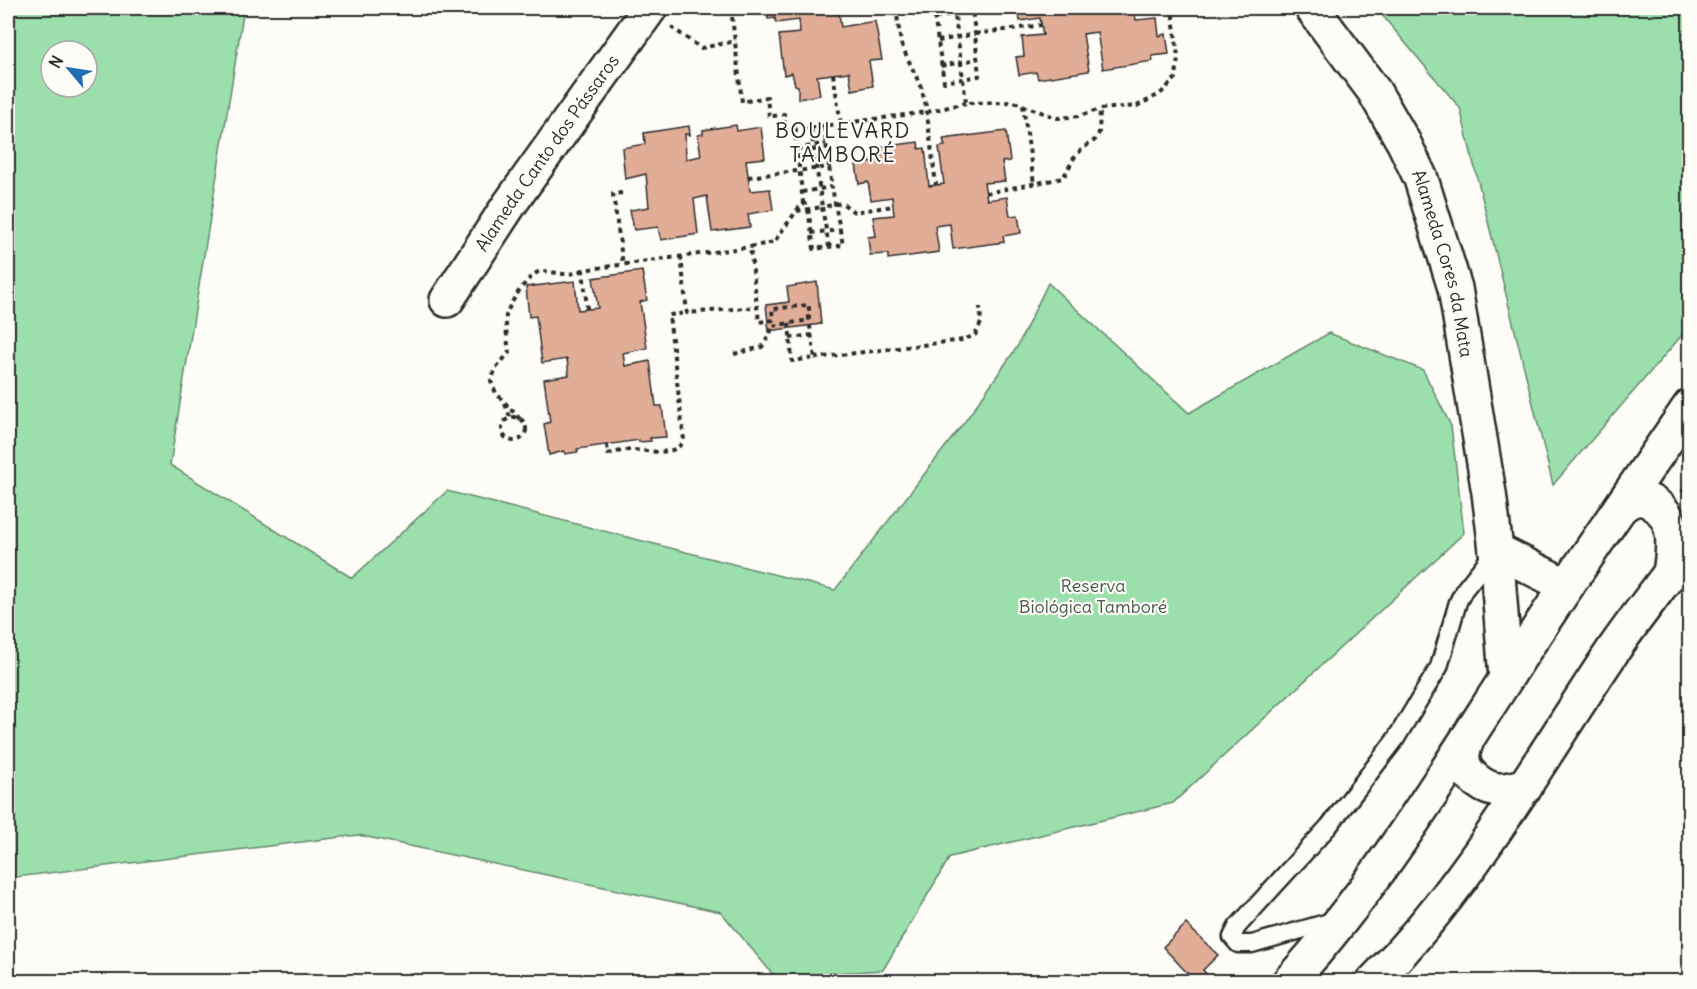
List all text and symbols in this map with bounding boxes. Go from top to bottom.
north arrow [39,39,99,99]
street label: Alameda Canto dos Pássaros [470,50,624,256]
text: N [44,52,67,71]
district label: BOULEVARD TAMBORÉ [775,117,911,168]
street label: Alameda Cores da Mata [1407,165,1478,359]
park label: Reserva Biológica Tamboré [1019,574,1167,618]

